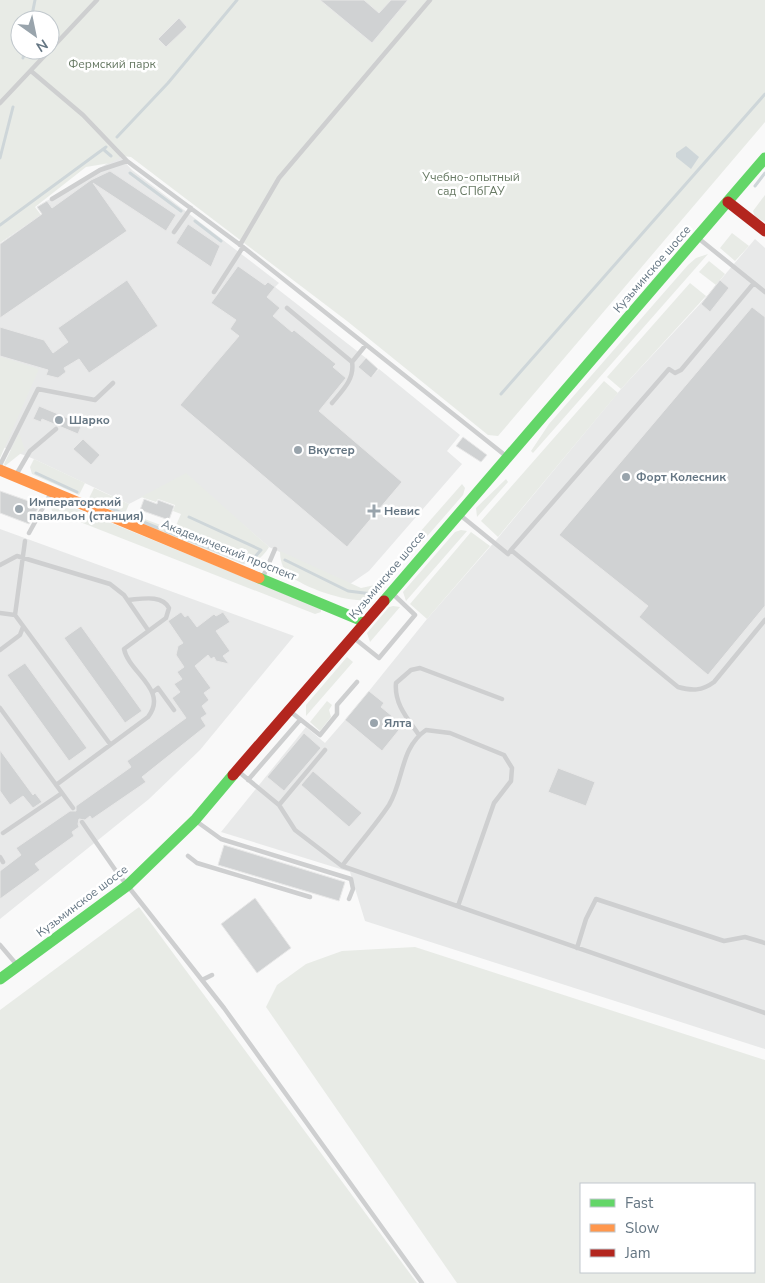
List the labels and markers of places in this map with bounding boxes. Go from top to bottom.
place label: Шарко [69,412,110,428]
marker: Шарко [53,414,65,426]
place label: Вкустер [308,442,355,458]
marker: Вкустер [292,444,304,456]
place label: Форт Колесник [636,469,726,485]
marker: Форт Колесник [620,471,632,483]
place label: Императорский павильон (станция) [29,494,144,524]
marker: Императорский павильон (станция) [13,503,25,515]
place label: Невис [384,503,420,519]
marker: Невис [368,505,380,517]
place label: Ялта [384,715,412,731]
marker: Ялта [368,717,380,729]

